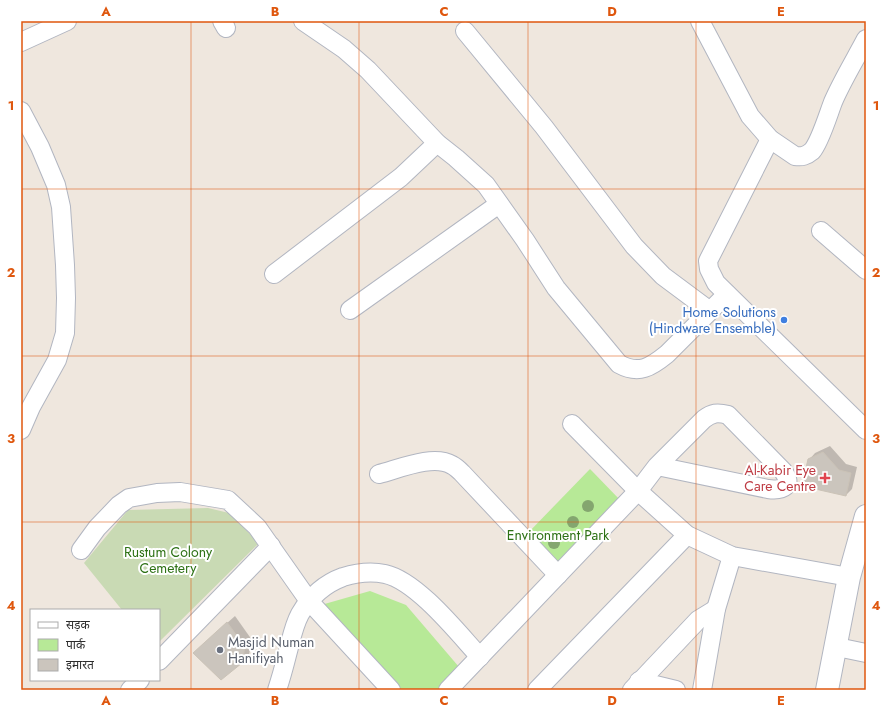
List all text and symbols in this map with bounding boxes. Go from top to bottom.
text: A [100,2,111,21]
text: B [271,2,280,21]
text: C [439,2,449,21]
text: D [607,2,617,21]
text: E [777,2,785,21]
text: 1 [8,96,14,115]
text: 1 [873,96,879,115]
text: 2 [7,263,15,282]
text: 2 [872,263,880,282]
place label: Home Solutions (Hindware Ensemble) [649,302,776,338]
marker: Home Solutions (Hindware Ensemble) [779,315,789,325]
text: 3 [7,429,15,448]
text: 3 [872,429,880,448]
place label: Al-Kabir Eye Care Centre [744,460,816,496]
marker: Al-Kabir Eye Care Centre [819,472,831,484]
park label: Environment Park [507,525,610,545]
park label: Rustum Colony Cemetery [124,542,213,578]
text: 4 [6,596,16,615]
text: 4 [871,596,881,615]
legend [30,609,160,681]
text: सड़क [66,616,91,634]
place label: Masjid Numan Hanifiyah [228,632,314,668]
text: पार्क [66,636,86,654]
marker: Masjid Numan Hanifiyah [215,645,225,655]
text: इमारत [66,656,95,674]
text: A [100,691,111,710]
text: B [271,691,280,710]
text: C [439,691,449,710]
text: D [607,691,617,710]
text: E [777,691,785,710]

